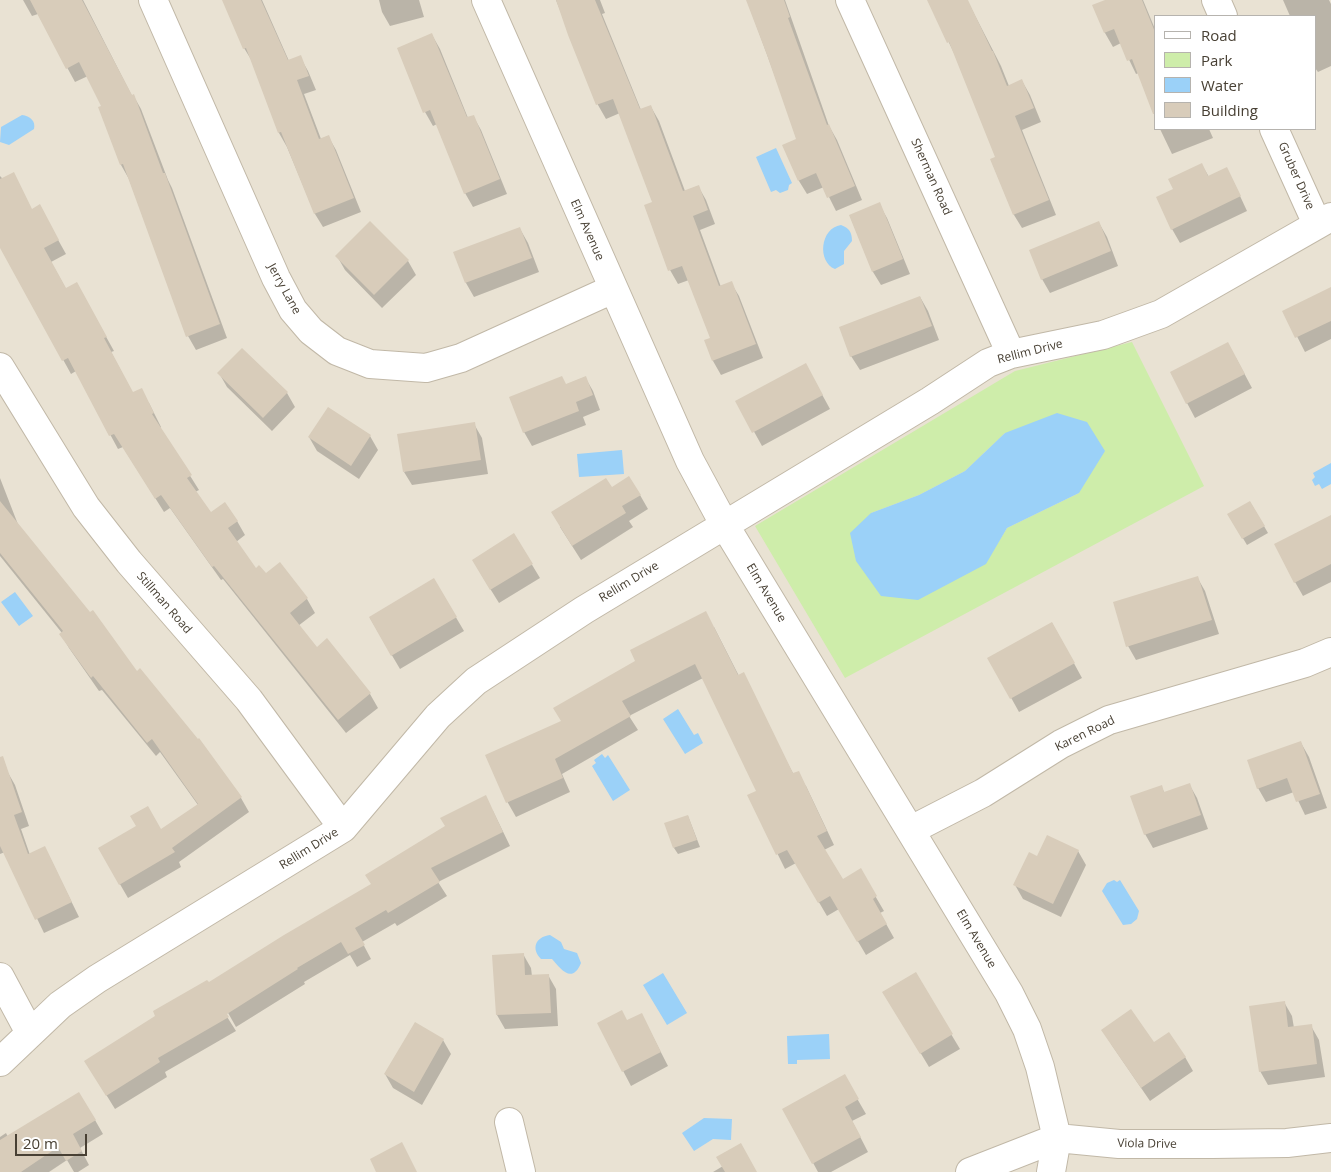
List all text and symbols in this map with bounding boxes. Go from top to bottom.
legend [1154,15,1316,130]
text: Road [1201,25,1237,45]
text: Park [1201,50,1232,70]
text: Water [1201,75,1243,95]
text: Building [1201,100,1258,120]
street label: Sherman Road [908,136,954,218]
street label: Gruber Drive [1275,140,1317,212]
street label: Elm Avenue [567,197,607,263]
street label: Jerry Lane [264,261,304,317]
street label: Rellim Drive [996,337,1064,367]
street label: Rellim Drive [597,559,661,605]
street label: Elm Avenue [743,561,789,625]
street label: Stillman Road [133,569,195,637]
street label: Karen Road [1053,713,1117,755]
street label: Rellim Drive [277,825,341,873]
street label: Elm Avenue [953,907,999,971]
scale bar [18,1124,90,1156]
text: 20 m [23,1133,58,1153]
street label: Viola Drive [1117,1136,1177,1152]

